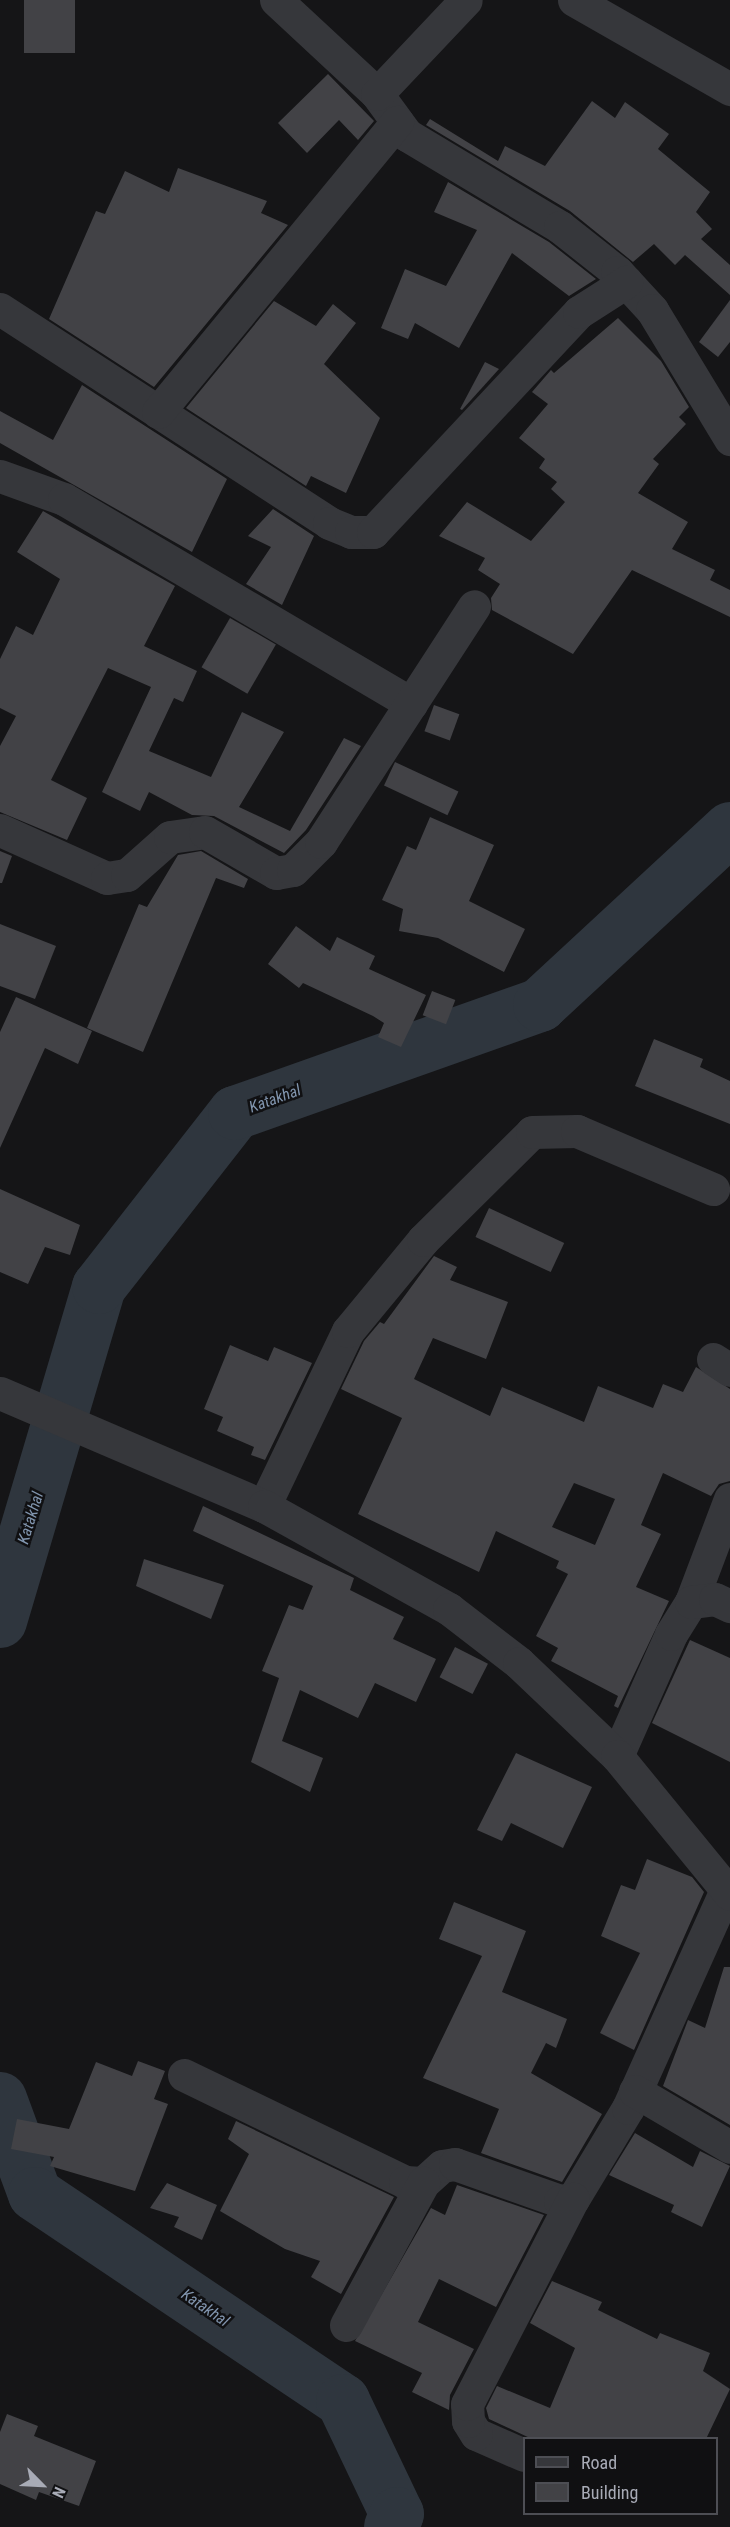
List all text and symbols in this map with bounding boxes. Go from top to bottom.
water label: Katakhal [247,1081,303,1117]
water label: Katakhal [14,1490,48,1546]
water label: Katakhal [177,2285,233,2331]
legend [523,2437,718,2515]
text: Road [581,2452,617,2473]
north arrow [12,2455,72,2515]
text: Building [581,2482,638,2503]
text: N [48,2484,70,2501]

